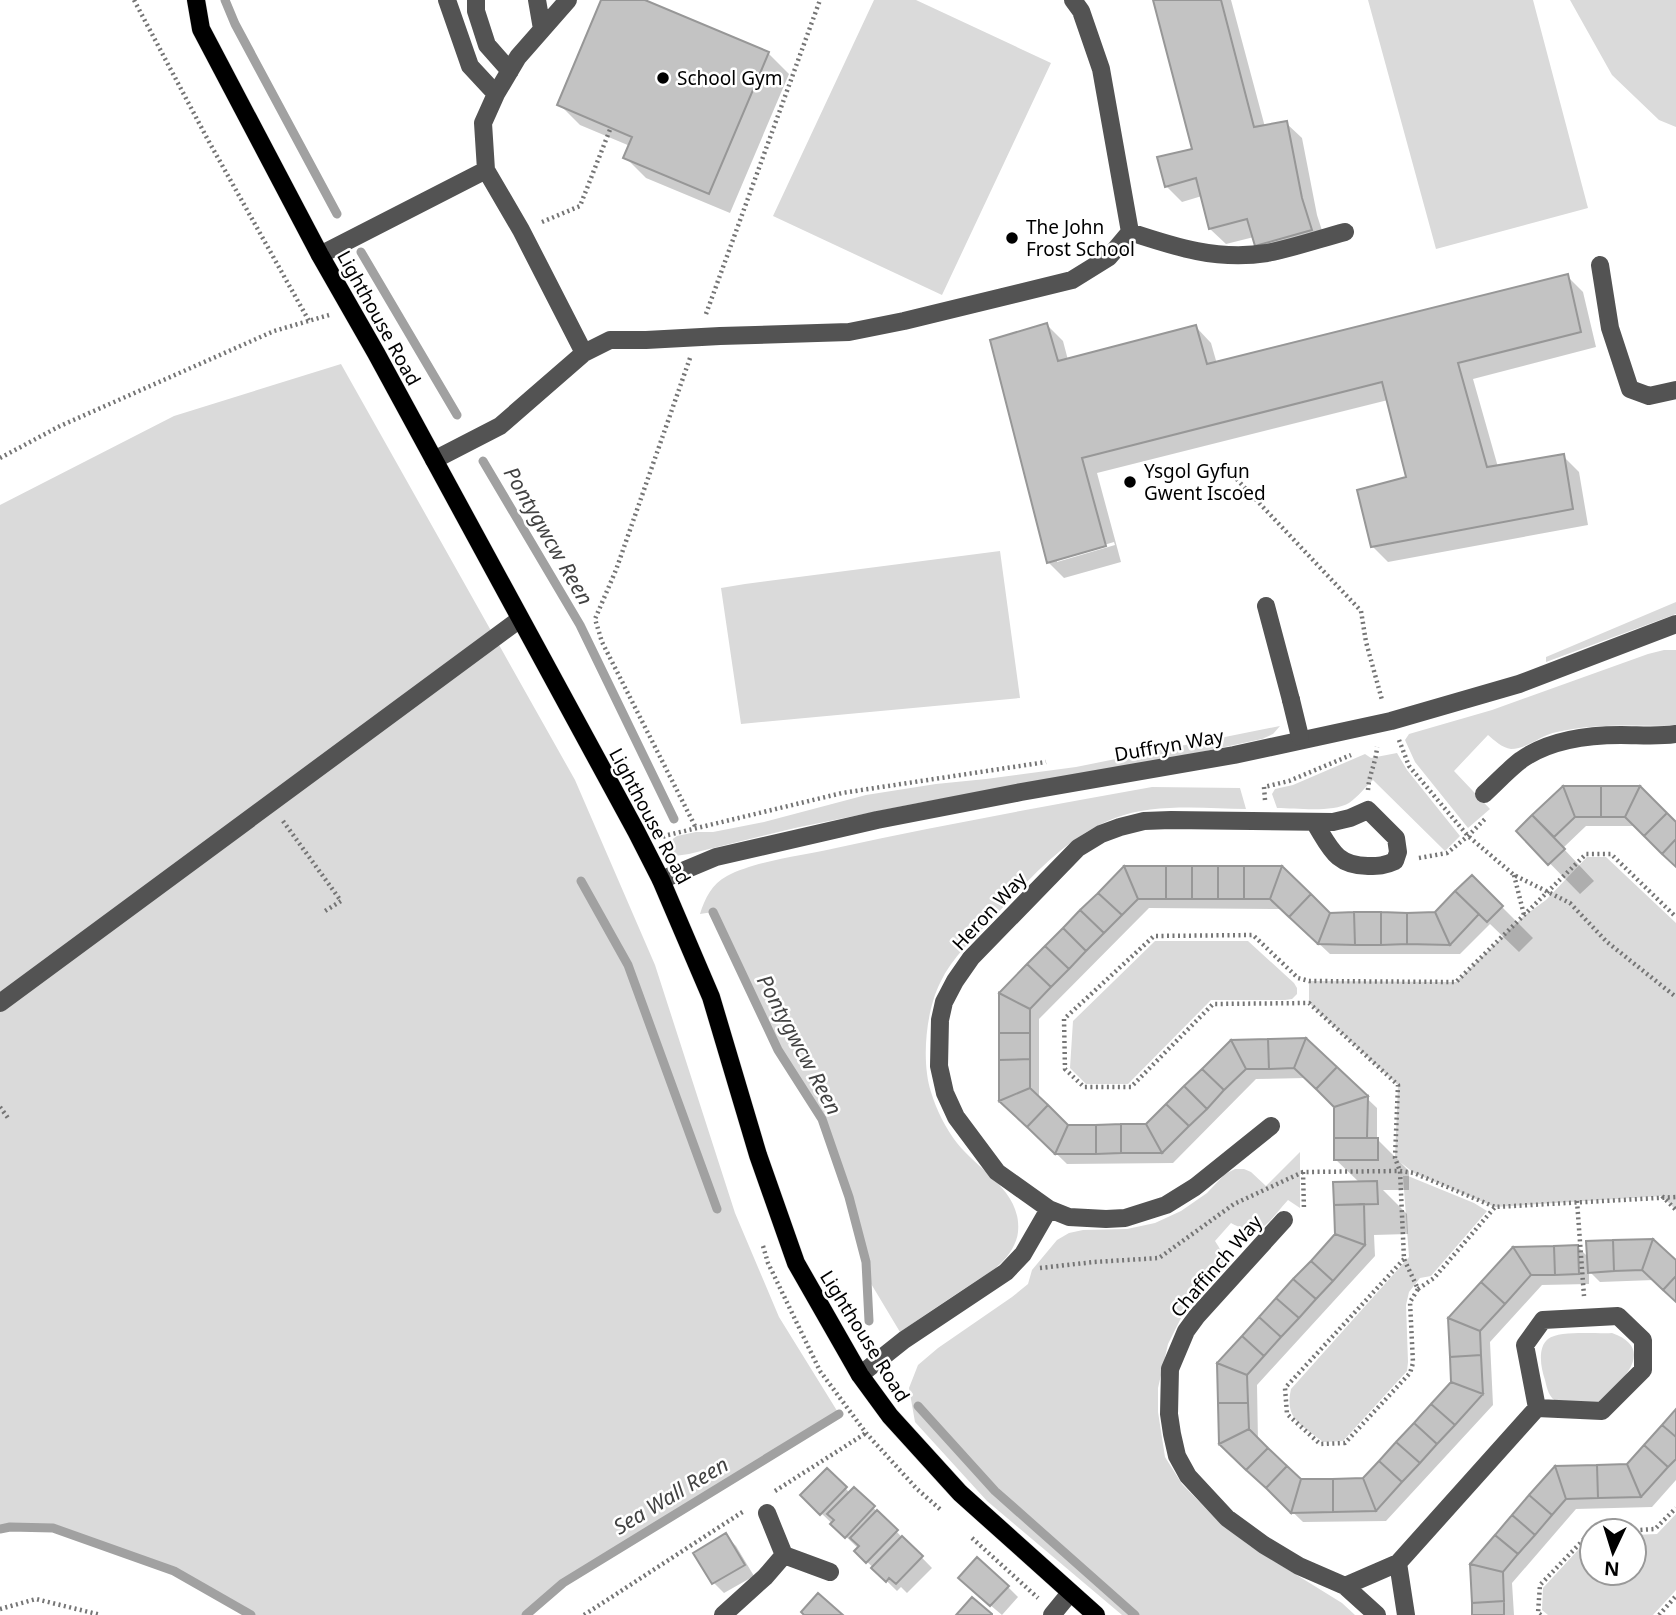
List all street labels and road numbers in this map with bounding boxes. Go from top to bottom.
street label: Lighthouse Road [331,246,427,390]
street label: Duffryn Way [1112,723,1226,767]
street label: Lighthouse Road [603,743,697,889]
street label: Heron Way [946,866,1032,956]
street label: Chaffinch Way [1164,1209,1268,1323]
street label: Lighthouse Road [814,1265,916,1407]

